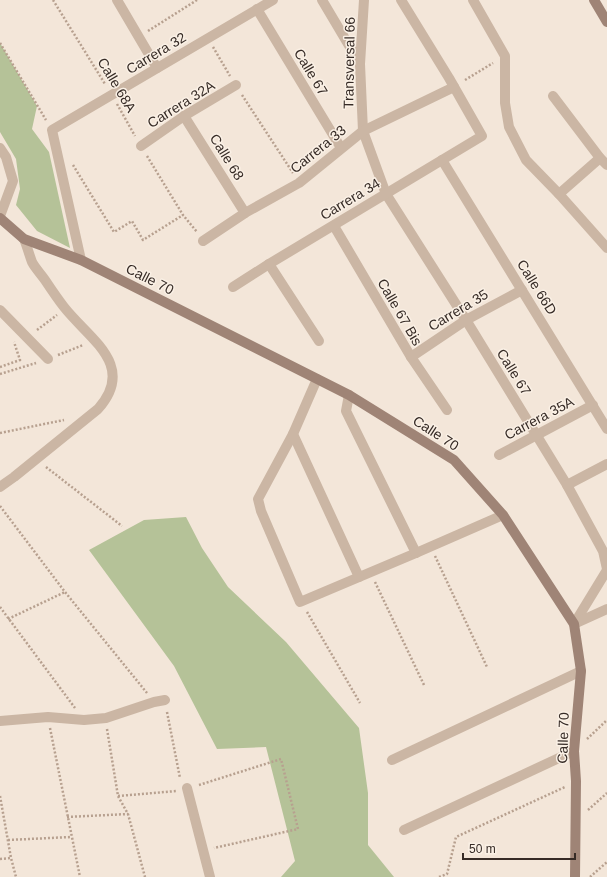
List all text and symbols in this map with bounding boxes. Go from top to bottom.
street label: Transversal 66 [340,17,358,109]
street label: Carrera 32 [123,29,189,77]
street label: Calle 67 [291,46,331,98]
street label: Calle 68A [95,55,140,116]
street label: Carrera 32A [144,77,218,131]
street label: Carrera 33 [287,122,349,176]
street label: Calle 68 [207,131,248,183]
street label: Carrera 34 [317,175,383,223]
street label: Calle 66D [514,257,560,317]
street label: Calle 70 [123,260,177,298]
street label: Calle 67 Bis [374,276,426,348]
street label: Carrera 35 [425,286,491,334]
street label: Calle 67 [494,346,535,398]
street label: Carrera 35A [502,393,577,443]
street label: Calle 70 [410,412,462,454]
street label: Calle 70 [554,712,572,764]
scale bar [463,835,575,861]
text: 50 m [469,842,496,856]

